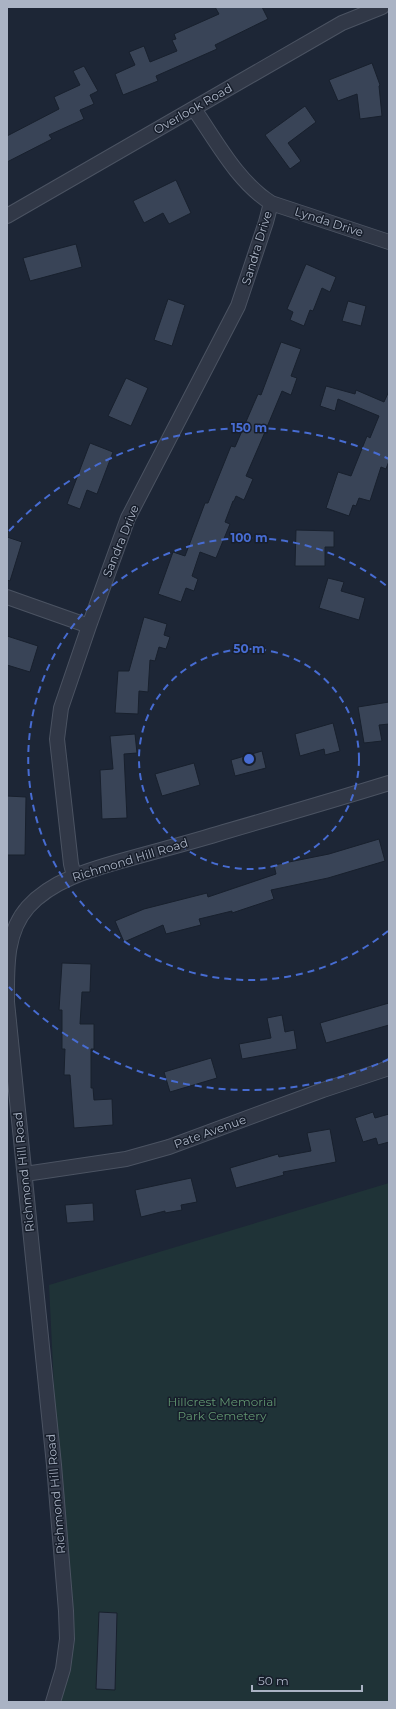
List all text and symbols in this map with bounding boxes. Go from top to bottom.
street label: Overlook Road [151,80,235,137]
street label: Lynda Drive [293,203,365,240]
street label: Sandra Drive [238,209,275,287]
text: 150 m [231,420,267,435]
street label: Sandra Drive [99,502,142,579]
text: 100 m [231,530,267,545]
text: 50 m [233,641,265,656]
centre of rings [242,752,256,766]
street label: Richmond Hill Road [70,835,190,884]
street label: Richmond Hill Road [10,1111,37,1233]
street label: Pate Avenue [172,1112,248,1152]
park label: Hillcrest Memorial Park Cemetery [167,1394,277,1423]
street label: Richmond Hill Road [43,1433,68,1555]
scale bar [252,1667,362,1693]
text: 50 m [258,1673,289,1688]

